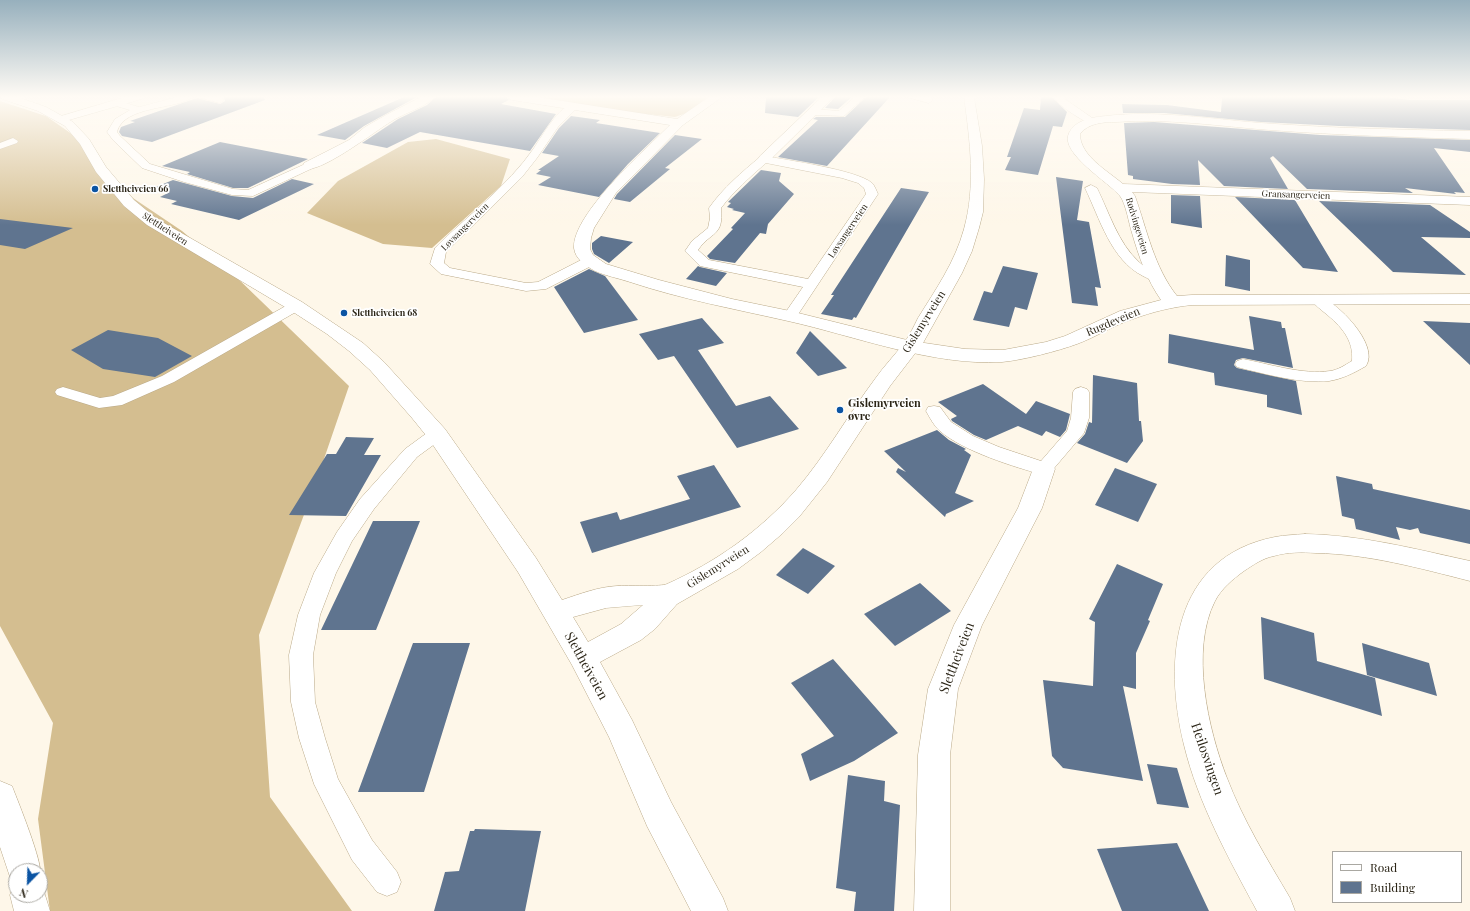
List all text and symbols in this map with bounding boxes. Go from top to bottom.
marker: Slettheiveien 66 [90,184,100,194]
place label: Slettheiveien 66 [103,184,168,194]
street label: Gransangerveien [1262,188,1330,202]
street label: Rødvingeveien [1123,196,1151,256]
street label: Løvsangerveien [439,201,491,253]
street label: Løvsangerveien [826,202,870,260]
street label: Slettheiveien [140,210,190,248]
street label: Gislemyrveien [900,288,948,356]
street label: Rugdeveien [1084,305,1142,339]
marker: Slettheiveien 68 [339,308,349,318]
place label: Slettheiveien 68 [352,308,417,318]
place label: Gislemyrveien øvre [848,397,921,423]
marker: Gislemyrveien øvre [835,405,845,415]
street label: Gislemyrveien [684,543,752,591]
street label: Slettheiveien [936,620,978,696]
street label: Slettheiveien [561,629,611,703]
street label: Heilosvingen [1187,721,1227,797]
legend [1332,851,1462,903]
text: Road [1370,859,1397,875]
north arrow [8,863,48,903]
text: Building [1370,879,1415,895]
text: N [17,885,30,902]

